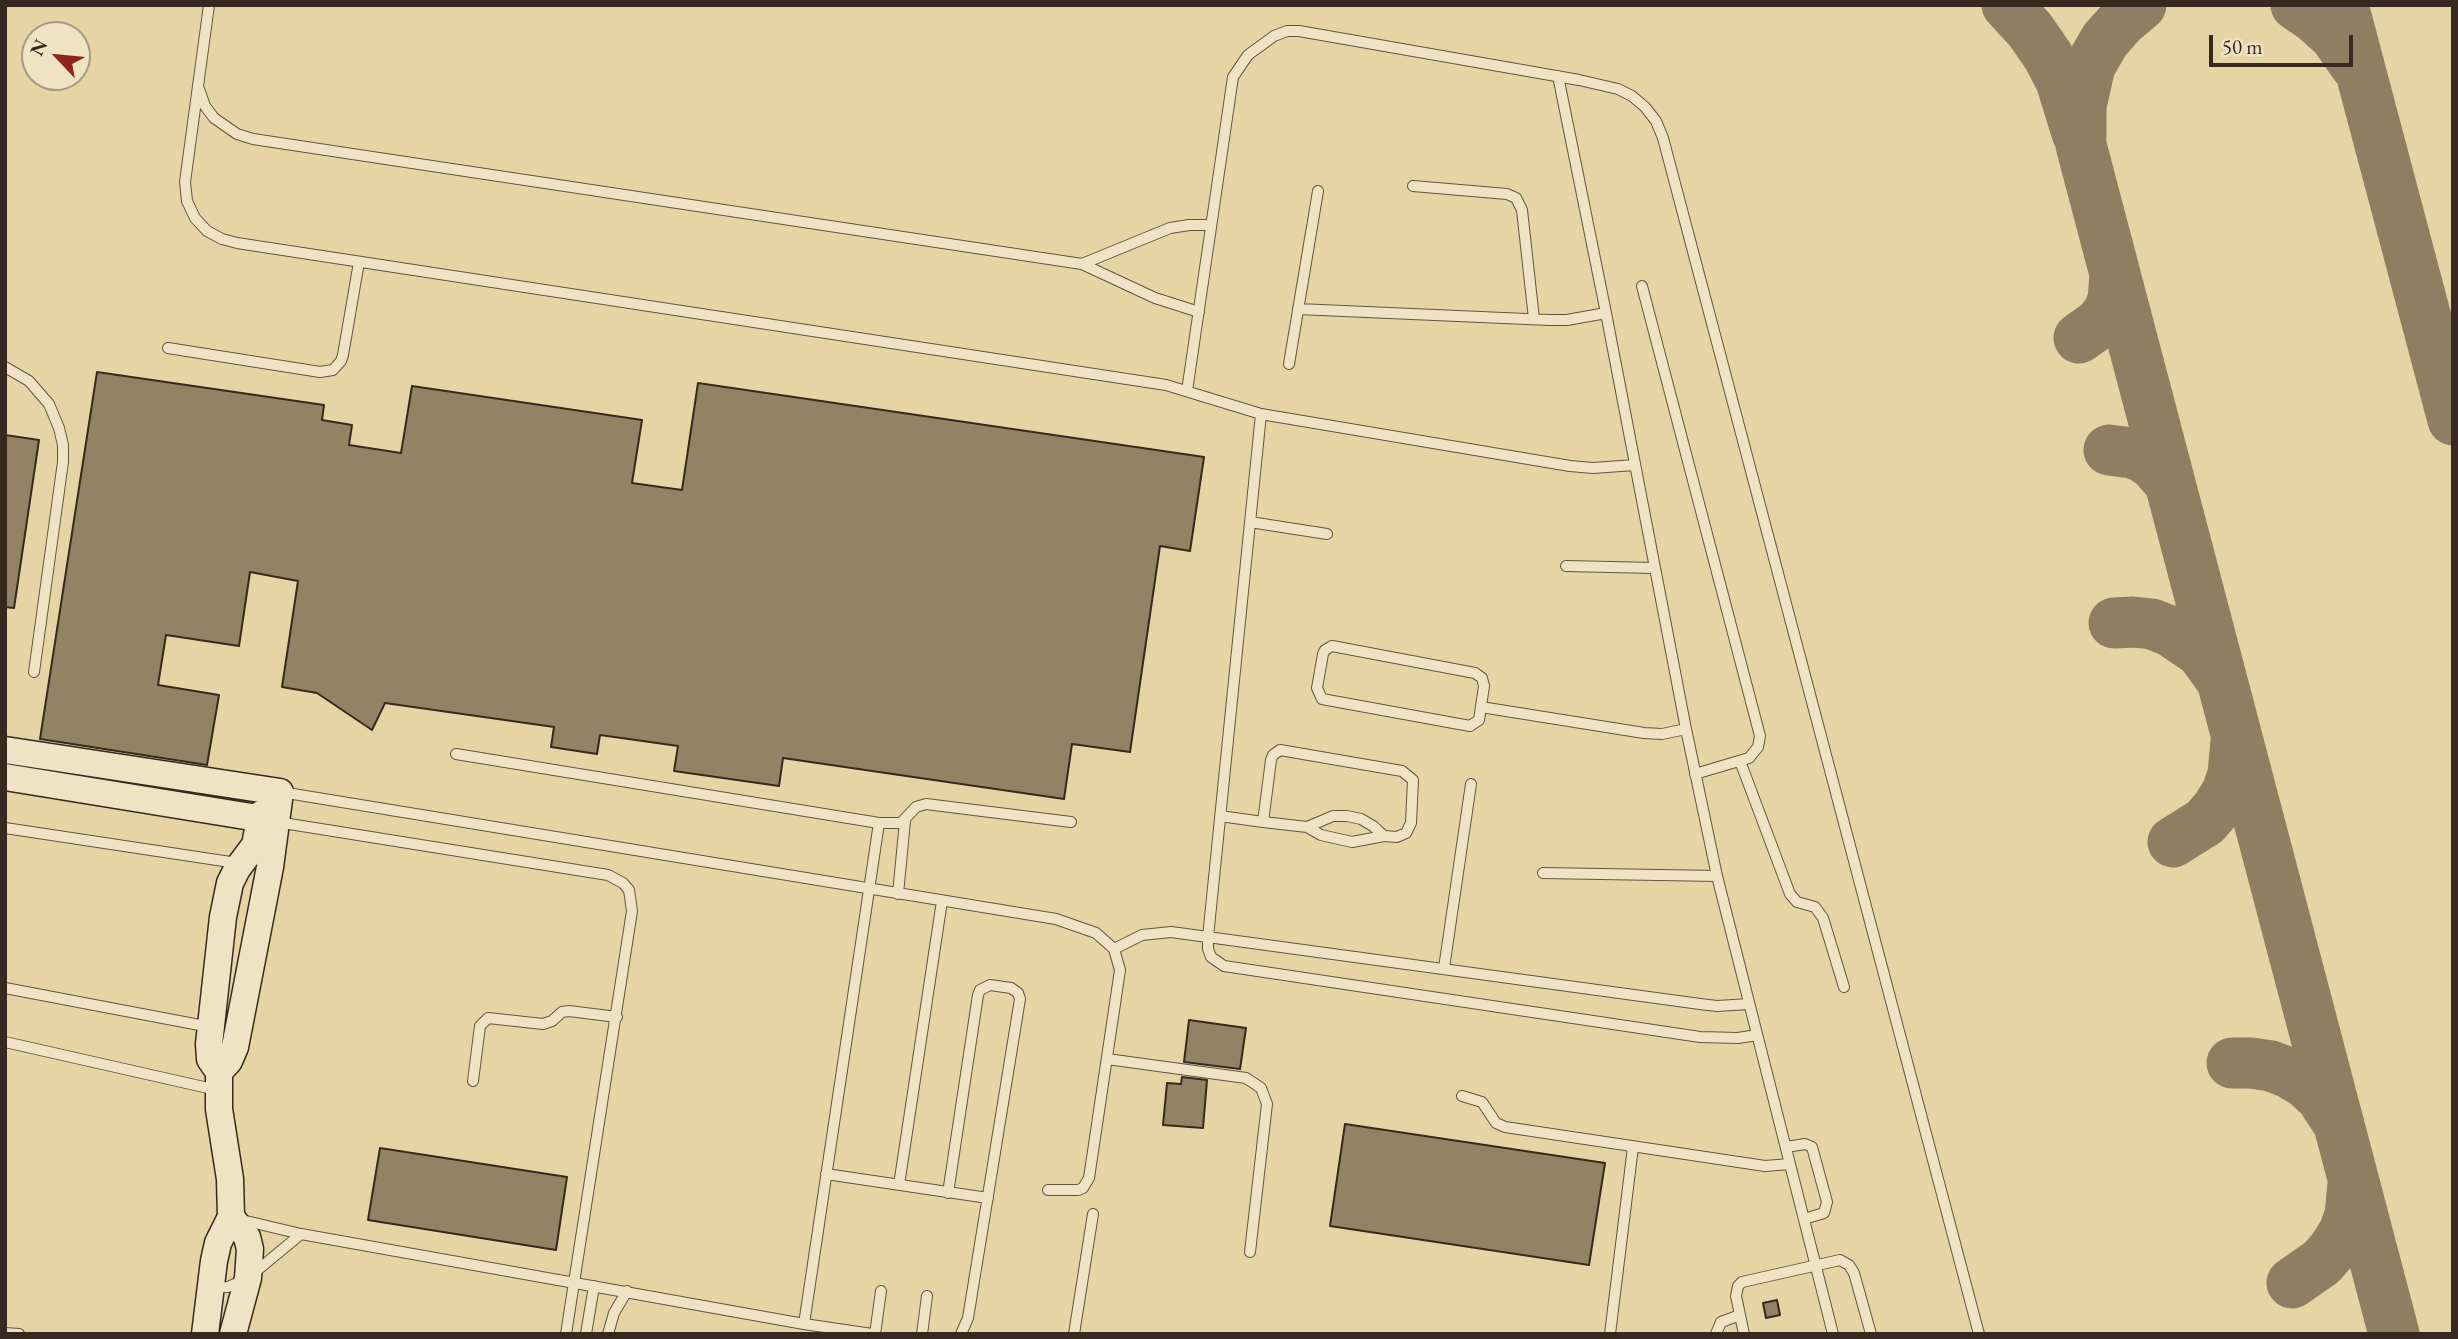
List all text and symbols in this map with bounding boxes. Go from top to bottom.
north arrow [21,21,91,91]
scale bar [2213,21,2356,65]
text: 50 m [2222,33,2263,60]
text: N [24,35,53,60]

